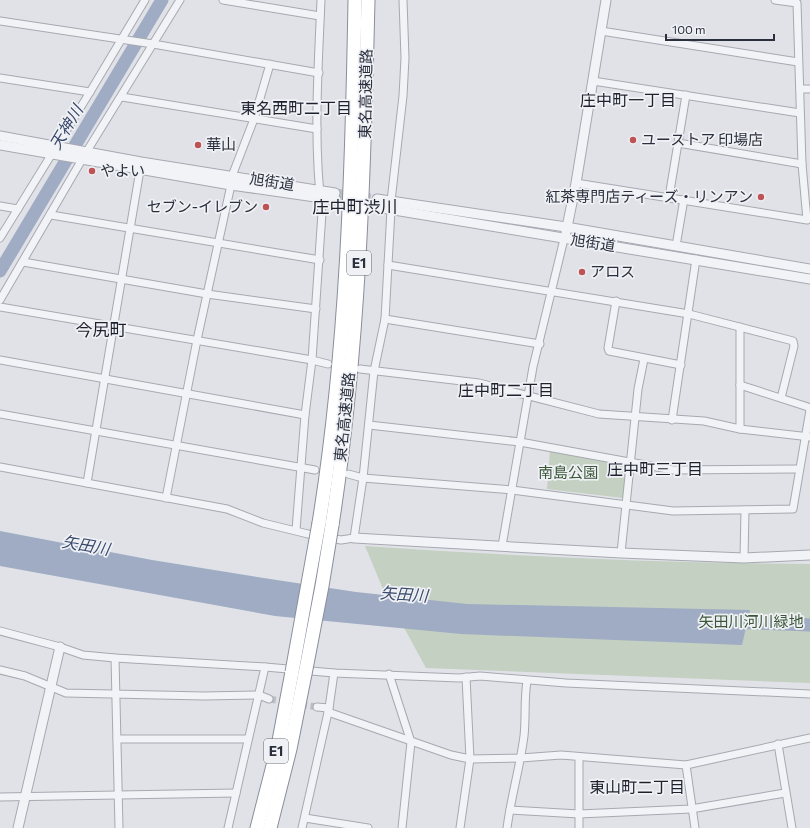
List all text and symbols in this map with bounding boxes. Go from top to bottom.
scale bar [666,16,774,42]
text: 100 m [672,22,706,36]
street label: 東名高速道路 [355,49,375,139]
district label: 庄中町一丁目 [580,90,676,109]
district label: 東名西町二丁目 [240,98,352,117]
water label: 天神川 [45,100,87,152]
place label: ユーストア 印場店 [641,130,763,148]
place label: 華山 [206,135,236,153]
marker: ユーストア 印場店 [628,135,638,145]
marker: 華山 [193,140,203,150]
place label: やよい [100,161,145,179]
marker: やよい [87,166,97,176]
street label: 旭街道 [249,169,296,193]
place label: 紅茶専門店ティーズ・リンアン [545,187,753,205]
marker: 紅茶専門店ティーズ・リンアン [756,192,766,202]
district label: 庄中町渋川 [313,196,398,217]
place label: セブン-イレブン [147,197,258,215]
marker: セブン-イレブン [261,202,271,212]
street label: 旭街道 [570,230,617,254]
road number: E1 [347,251,371,275]
place label: アロス [590,262,635,280]
marker: アロス [577,267,587,277]
district label: 今尻町 [76,319,127,340]
street label: 東名高速道路 [330,371,358,463]
district label: 庄中町二丁目 [458,380,554,399]
district label: 庄中町三丁目 [607,459,703,478]
park label: 南島公園 [538,463,598,481]
water label: 矢田川 [61,531,113,558]
water label: 矢田川 [379,582,431,605]
park label: 矢田川河川緑地 [698,612,804,630]
road number: E1 [264,739,288,763]
district label: 東山町二丁目 [589,777,685,796]

